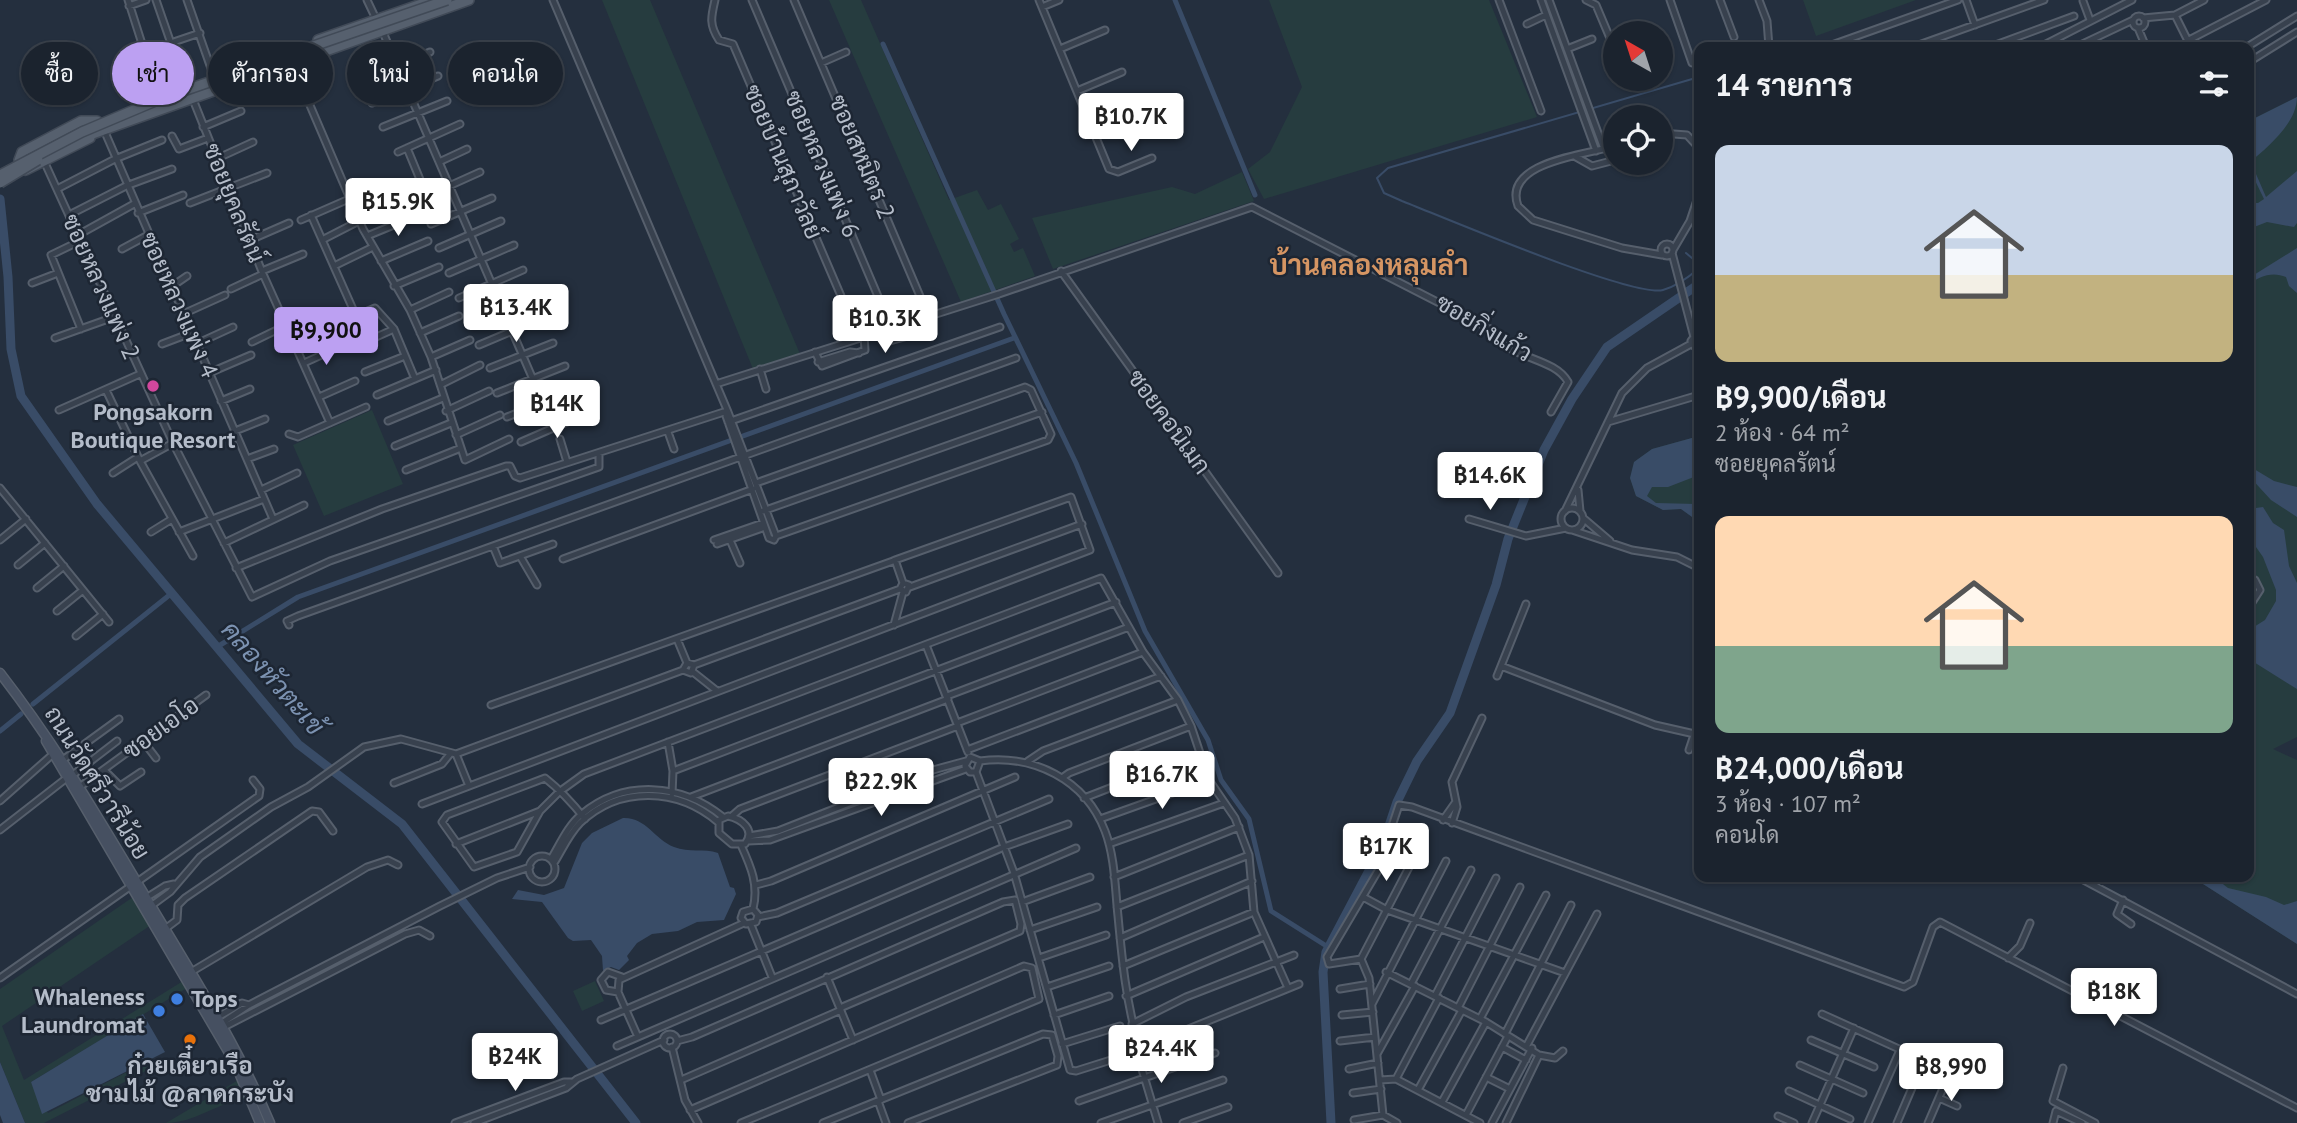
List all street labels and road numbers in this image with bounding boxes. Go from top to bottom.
street label: ซอยบ้านสุภาวัลย์ [736,80,830,244]
street label: ซอยหลวงแพ่ง 6 [778,86,867,242]
street label: ซอยสหมิตร 2 [822,90,903,224]
street label: ซอยยุคลรัตน์ [196,138,272,268]
street label: ซอยหลวงแพ่ง 2 [55,209,147,365]
street label: ซอยหลวงแพ่ง 4 [133,227,225,383]
street label: ซอยกิ่งแก้ว [1430,283,1540,368]
street label: ซอยคอนิเมก [1121,363,1218,480]
street label: ซอยเอโอ [116,689,205,766]
street label: ถนนวัดศรีวารีน้อย [38,700,157,865]

